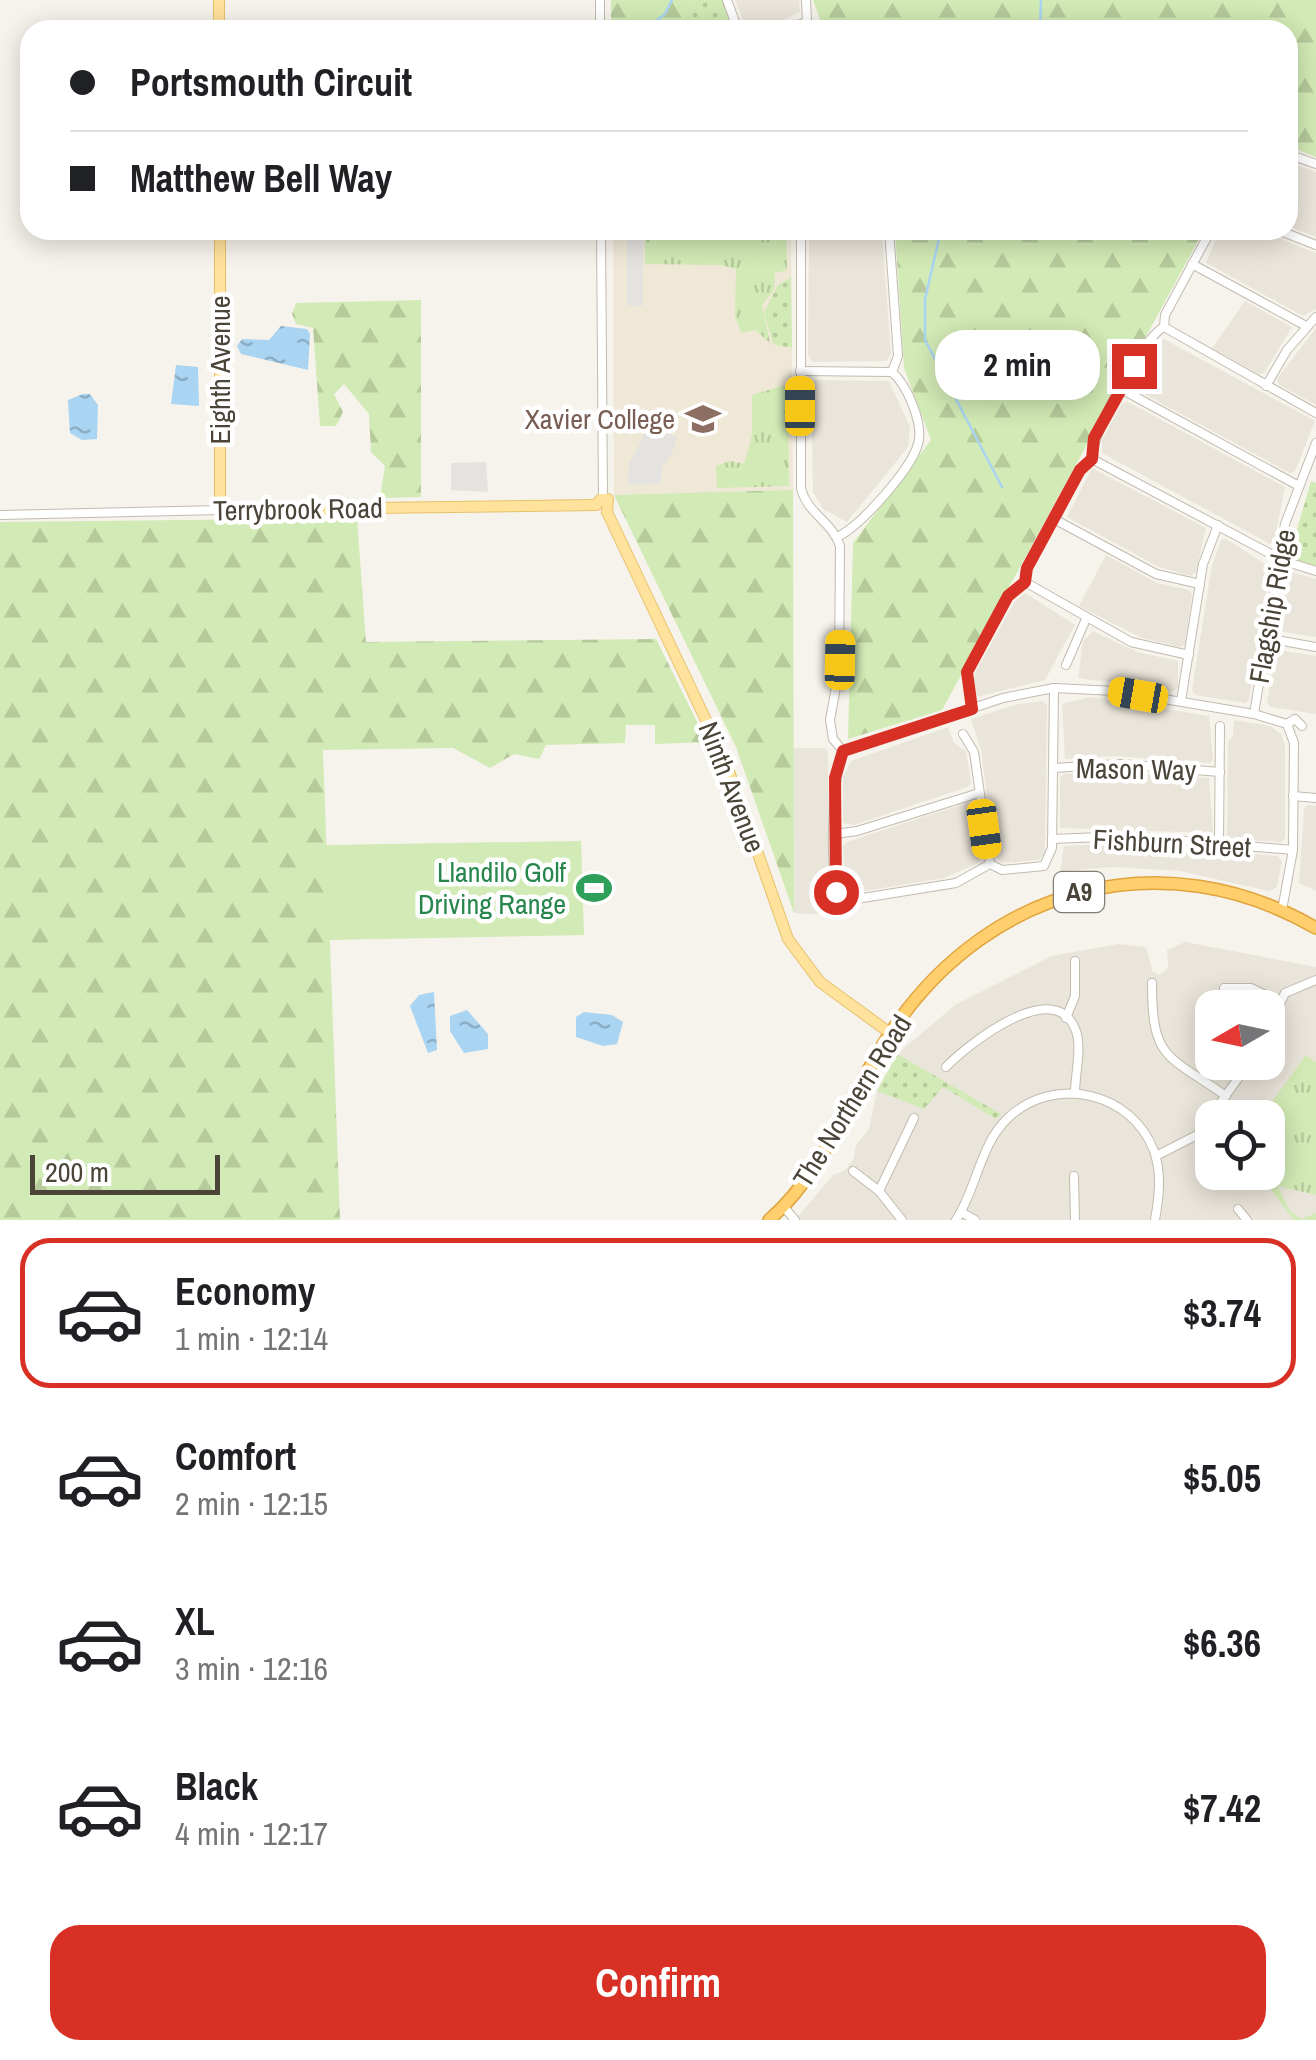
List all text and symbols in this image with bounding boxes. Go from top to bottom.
text: Portsmouth Circuit [130,57,412,108]
text: Matthew Bell Way [130,153,392,204]
street label: Eighth Avenue [201,296,239,445]
callout: 2 min [934,331,1099,401]
text: 2 min [983,343,1052,386]
route end [1112,344,1157,389]
car [785,376,815,436]
place label: Xavier College [525,400,675,438]
school or university icon: Xavier College [684,400,722,438]
street label: Terrybrook Road [213,489,383,529]
street label: Flagship Ridge [1240,526,1304,686]
car [824,630,856,690]
car [1106,675,1170,715]
street label: Ninth Avenue [690,716,774,858]
street label: Mason Way [1075,749,1197,789]
car [965,797,1003,861]
street label: Fishburn Street [1092,820,1252,866]
place label: Llandilo Golf Driving Range [418,853,567,923]
sports icon: Llandilo Golf Driving Range [575,869,613,907]
route start [814,870,859,915]
road number: A9 [1054,872,1104,912]
north arrow [1195,990,1285,1080]
map controls [1195,990,1285,1190]
street label: The Northern Road [784,1008,920,1194]
button: locate [1195,1100,1285,1190]
scale bar [30,1150,220,1194]
text: 200 m [45,1153,109,1191]
text: Economy [175,1266,315,1317]
icon: car [55,1268,145,1358]
text: $3.74 [1183,1288,1261,1339]
text: 1 min · 12:14 [175,1317,328,1360]
text: Comfort [175,1431,296,1482]
icon: car [55,1433,145,1523]
text: $5.05 [1183,1453,1261,1504]
text: 2 min · 12:15 [175,1482,328,1525]
text: XL [175,1596,215,1647]
icon: car [55,1598,145,1688]
text: $6.36 [1183,1618,1261,1669]
text: 3 min · 12:16 [175,1647,328,1690]
text: Black [175,1761,258,1812]
icon: car [55,1763,145,1853]
text: $7.42 [1183,1783,1261,1834]
text: 4 min · 12:17 [175,1812,328,1855]
button: Confirm [50,1925,1266,2040]

